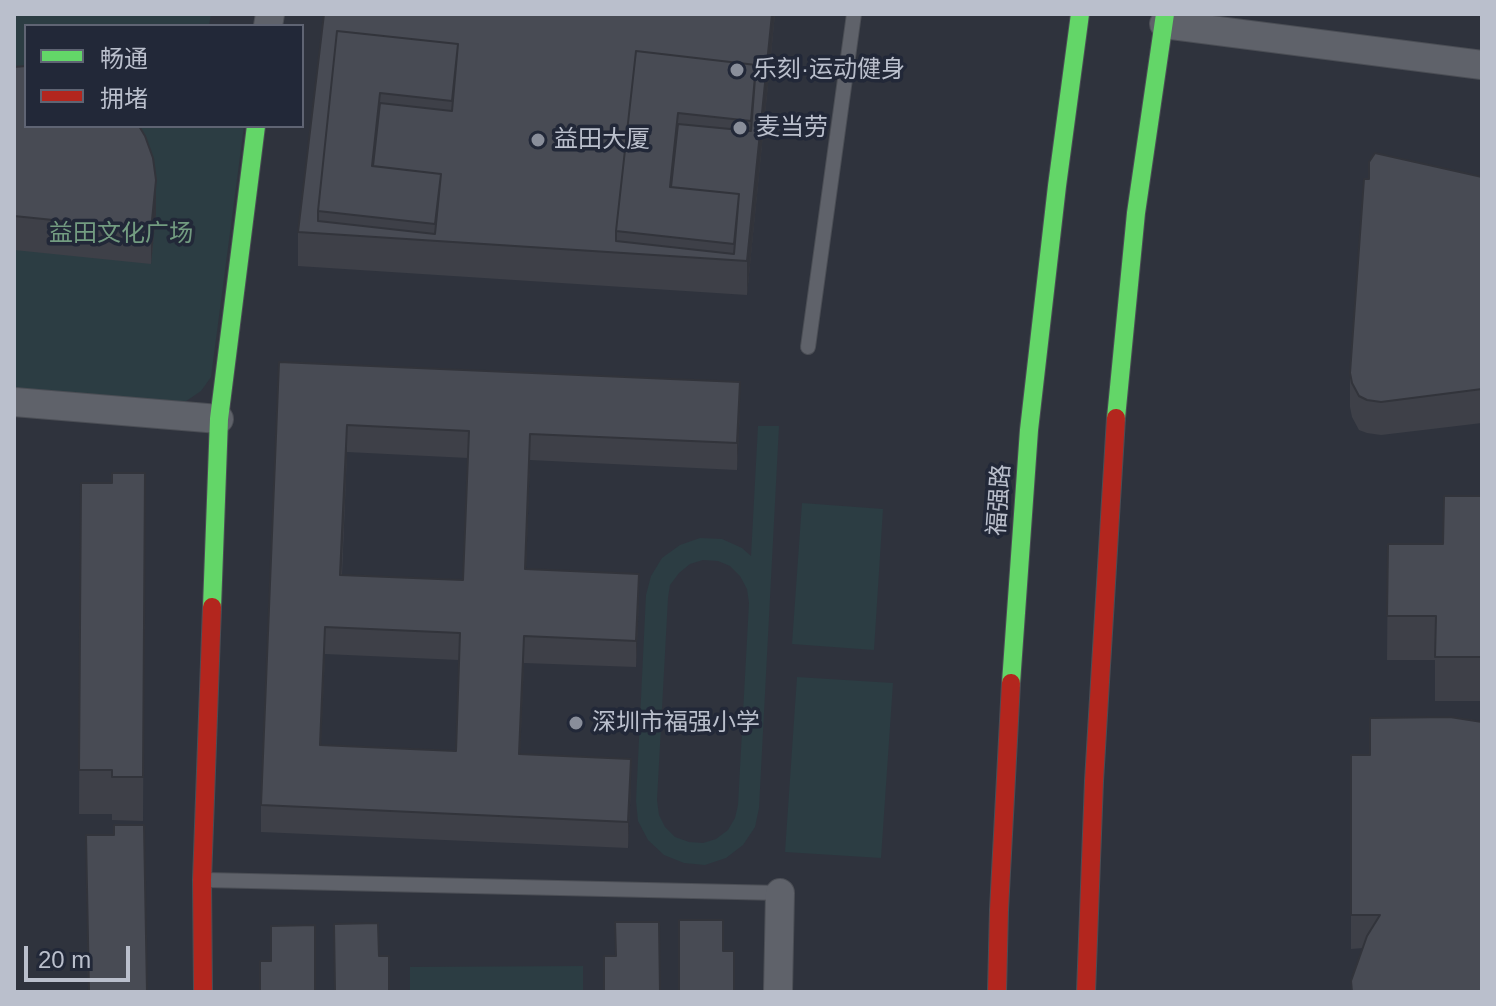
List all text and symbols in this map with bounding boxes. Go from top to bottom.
legend [24,24,304,128]
text: 畅通 [100,45,148,72]
place label: 乐刻·运动健身 [753,56,905,84]
marker: 乐刻·运动健身 [728,61,746,79]
text: 拥堵 [100,85,148,112]
place label: 麦当劳 [756,114,828,142]
marker: 麦当劳 [731,119,749,137]
place label: 益田大厦 [554,126,650,154]
marker: 益田大厦 [529,131,547,149]
park label: 益田文化广场 [49,220,193,248]
street label: 福强路 [983,463,1017,537]
place label: 深圳市福强小学 [592,709,760,737]
marker: 深圳市福强小学 [567,714,585,732]
scale bar [28,930,134,980]
text: 20 m [38,946,91,973]

